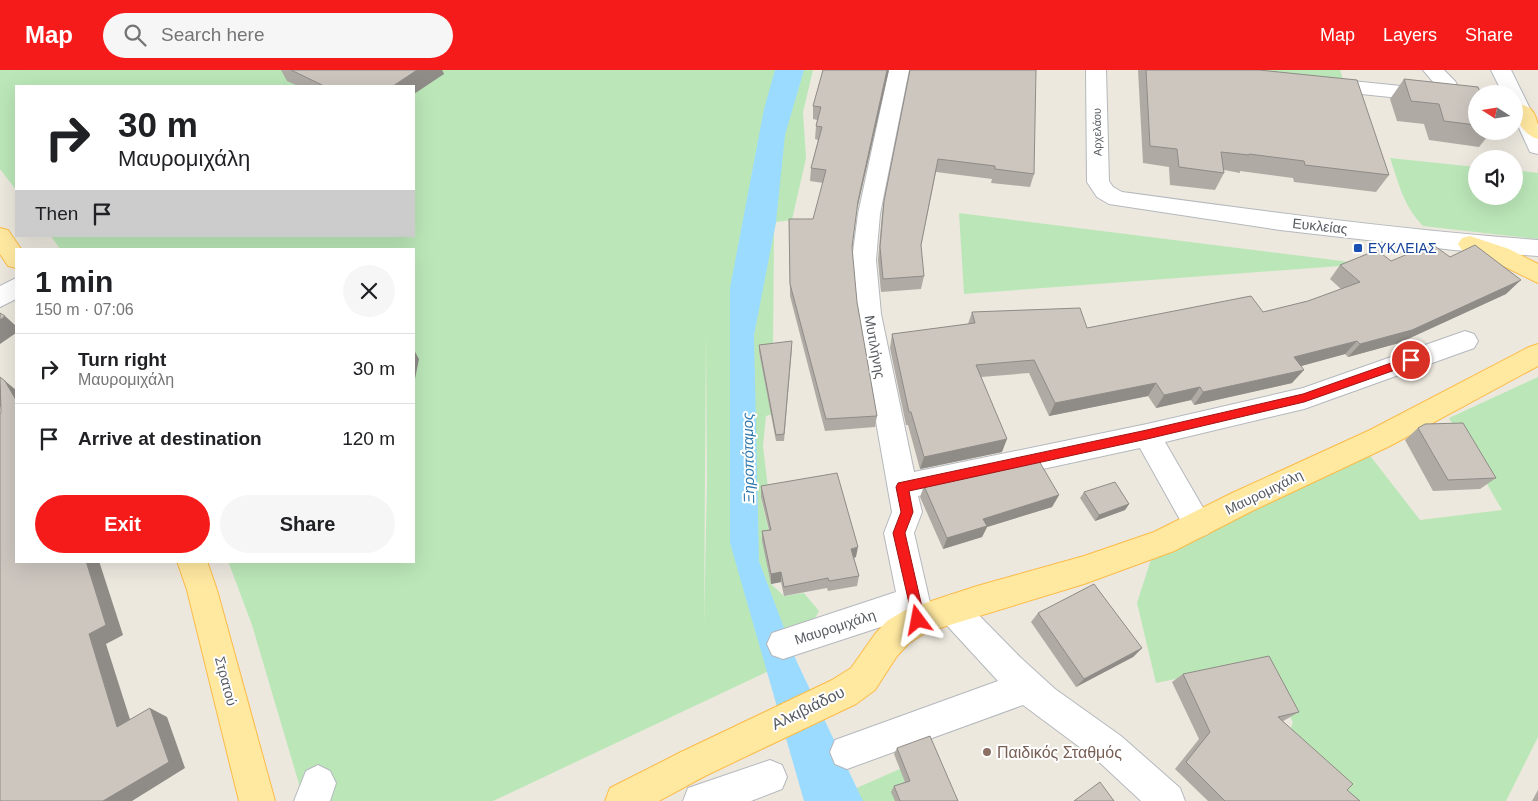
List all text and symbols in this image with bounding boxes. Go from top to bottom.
search box [103,13,453,58]
text: Map [25,21,73,48]
icon: search [121,21,149,49]
text: Search here [161,24,265,45]
text: Map [1320,25,1355,45]
text: Layers [1383,25,1437,45]
text: Share [1465,25,1513,45]
north arrow [1468,85,1522,140]
map controls [1468,85,1523,205]
icon: right [35,105,100,170]
text: 30 m [118,105,198,144]
street label: Αρχελάου [1091,108,1103,156]
text: Μαυρομιχάλη [118,146,250,171]
button: sound [1468,150,1523,205]
icon: arrive [88,200,116,228]
text: Then [35,203,78,224]
street label: Ευκλείας [1292,215,1349,237]
place label: ΕΥΚΛΕΙΑΣ [1368,240,1437,256]
marker: ΕΥΚΛΕΙΑΣ [1352,242,1364,254]
text: 1 min [35,265,113,298]
button: close [343,265,395,317]
text: 150 m · 07:06 [35,301,134,318]
street label: Μυτιλήνης [862,314,889,380]
pin [1390,339,1432,381]
icon: arrive [1397,346,1425,374]
text: Turn right [78,349,166,370]
icon: right [35,355,63,383]
text: 30 m [353,358,395,379]
text: Μαυρομιχάλη [78,371,174,388]
water label: Ξηροπόταμος [739,412,757,504]
icon: arrive [35,425,63,453]
text: Arrive at destination [78,428,262,449]
text: 120 m [342,428,395,449]
street label: Μαυρομιχάλη [1223,466,1305,518]
button: Exit [35,495,210,553]
button: Share [220,495,395,553]
position arrow [891,593,943,645]
street label: Μαυρομιχάλη [792,606,878,648]
street label: Στρατού [212,655,240,707]
street label: Αλκιβιάδου [769,683,847,733]
place label: Παιδικός Σταθμός [997,744,1122,761]
marker: Παιδικός Σταθμός [981,746,993,758]

